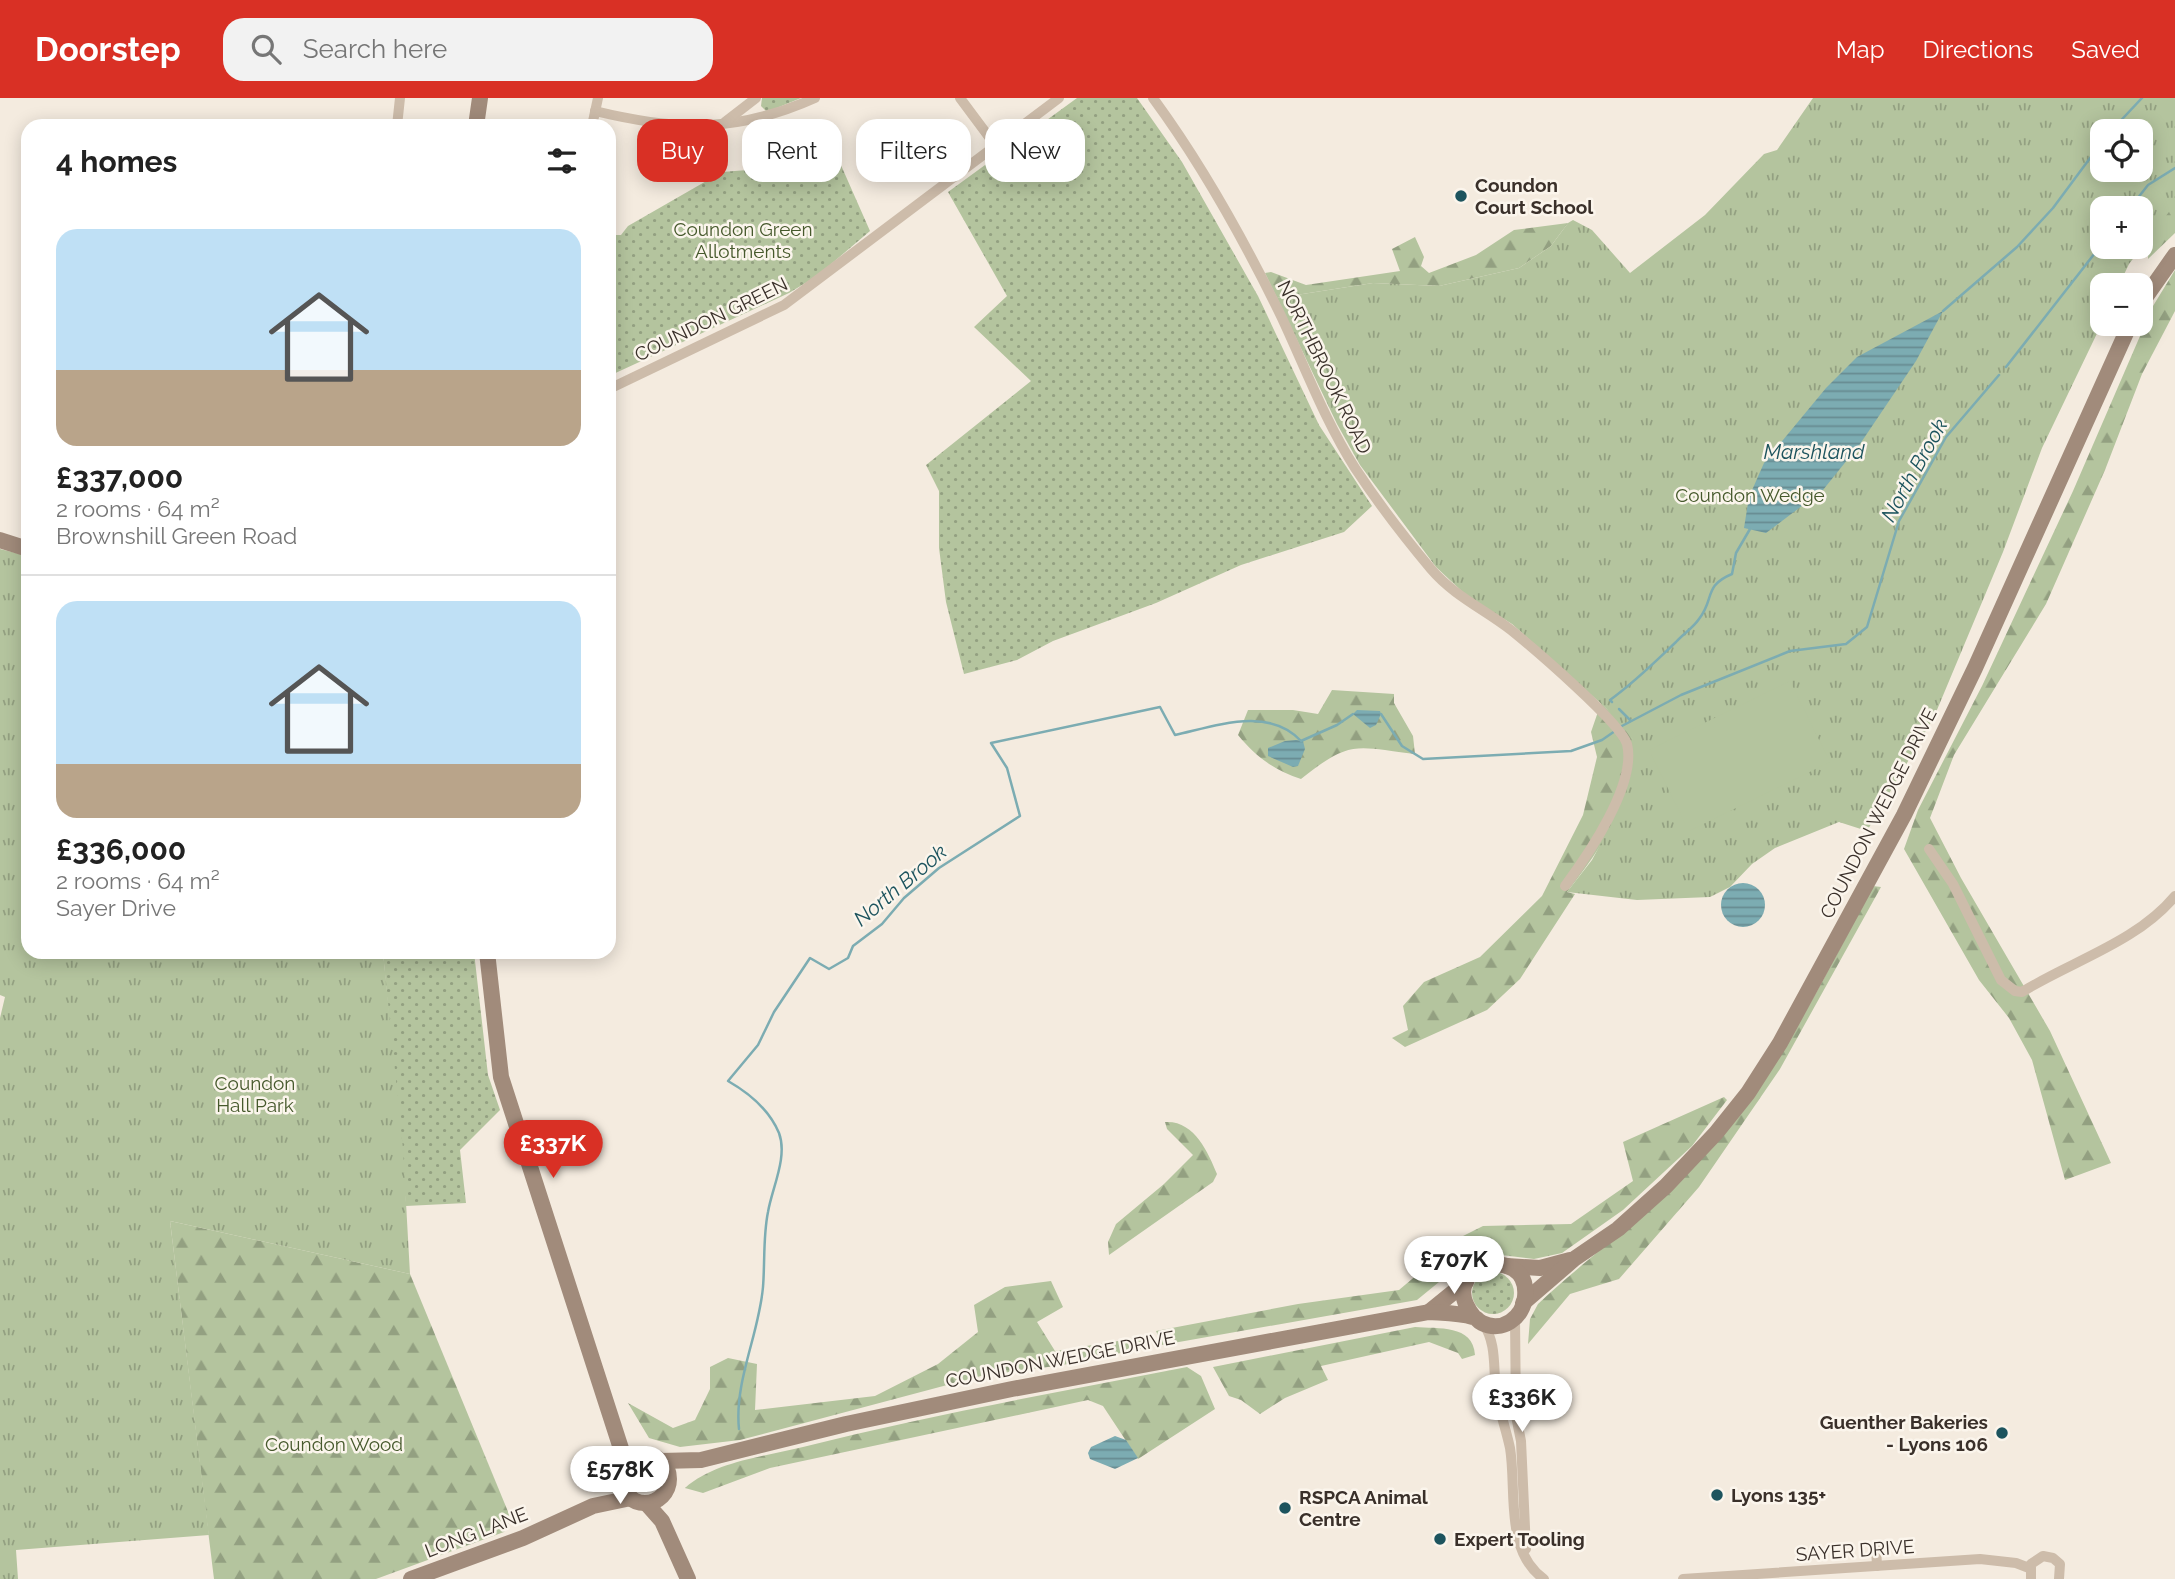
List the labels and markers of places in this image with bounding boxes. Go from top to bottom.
place label: Coundon Court School [1475,174,1594,218]
marker: Coundon Court School [1453,188,1469,204]
pin: £337K [504,1121,602,1180]
pin: £707K [1405,1236,1503,1296]
pin: £336K [1473,1374,1571,1434]
place label: Guenther Bakeries - Lyons 106 [1820,1411,1988,1455]
marker: Guenther Bakeries - Lyons 106 [1994,1425,2010,1441]
pin: £578K [571,1446,669,1506]
place label: Lyons 135+ [1731,1484,1826,1506]
place label: RSPCA Animal Centre [1299,1486,1429,1530]
marker: Lyons 135+ [1709,1487,1725,1503]
marker: RSPCA Animal Centre [1277,1500,1293,1516]
place label: Expert Tooling [1454,1528,1585,1550]
marker: Expert Tooling [1432,1531,1448,1547]

